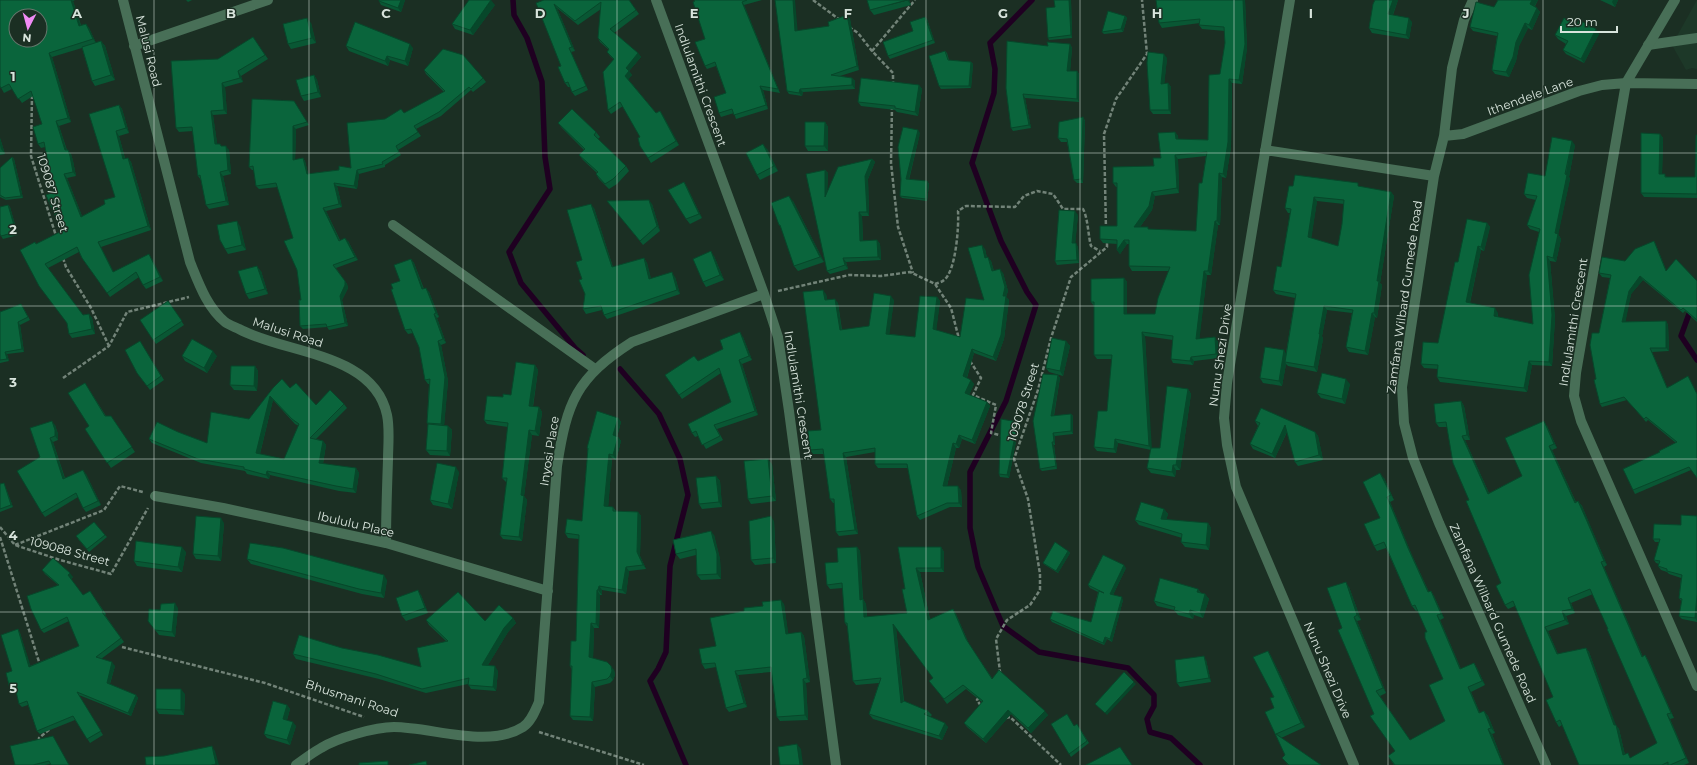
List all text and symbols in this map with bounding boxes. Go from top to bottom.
text: A [71,5,83,21]
text: B [226,5,236,21]
text: C [381,5,391,21]
text: D [535,5,546,21]
text: E [690,5,699,21]
text: F [844,5,852,21]
text: G [998,5,1008,21]
text: H [1152,5,1162,21]
text: I [1309,5,1313,21]
text: J [1461,5,1470,21]
north arrow [8,8,48,48]
scale bar [1561,8,1617,34]
street label: Malusi Road [133,14,165,88]
text: 20 m [1567,14,1598,29]
street label: Indlulamithi Crescent [672,21,730,149]
text: N [22,31,32,45]
text: 1 [10,68,16,84]
street label: Ithendele Lane [1485,73,1575,119]
street label: 109087 Street [34,152,72,234]
street label: Zamfana Wilbard Gumede Road [1383,199,1425,395]
text: 2 [9,221,17,237]
street label: Indlulamithi Crescent [1555,257,1591,387]
street label: Nunu Shezi Drive [1205,303,1235,407]
street label: Malusi Road [251,314,325,350]
street label: Indlulamithi Crescent [781,330,817,460]
street label: 109078 Street [1004,361,1042,443]
text: 3 [8,374,17,390]
street label: Inyosi Place [536,415,562,487]
street label: Ibululu Place [316,508,396,540]
street label: Zamfana Wilbard Gumede Road [1447,521,1539,705]
text: 4 [9,527,18,543]
street label: 109088 Street [28,533,112,569]
street label: Nunu Shezi Drive [1301,619,1355,721]
street label: Bhusmani Road [304,676,400,720]
text: 5 [9,680,17,696]

